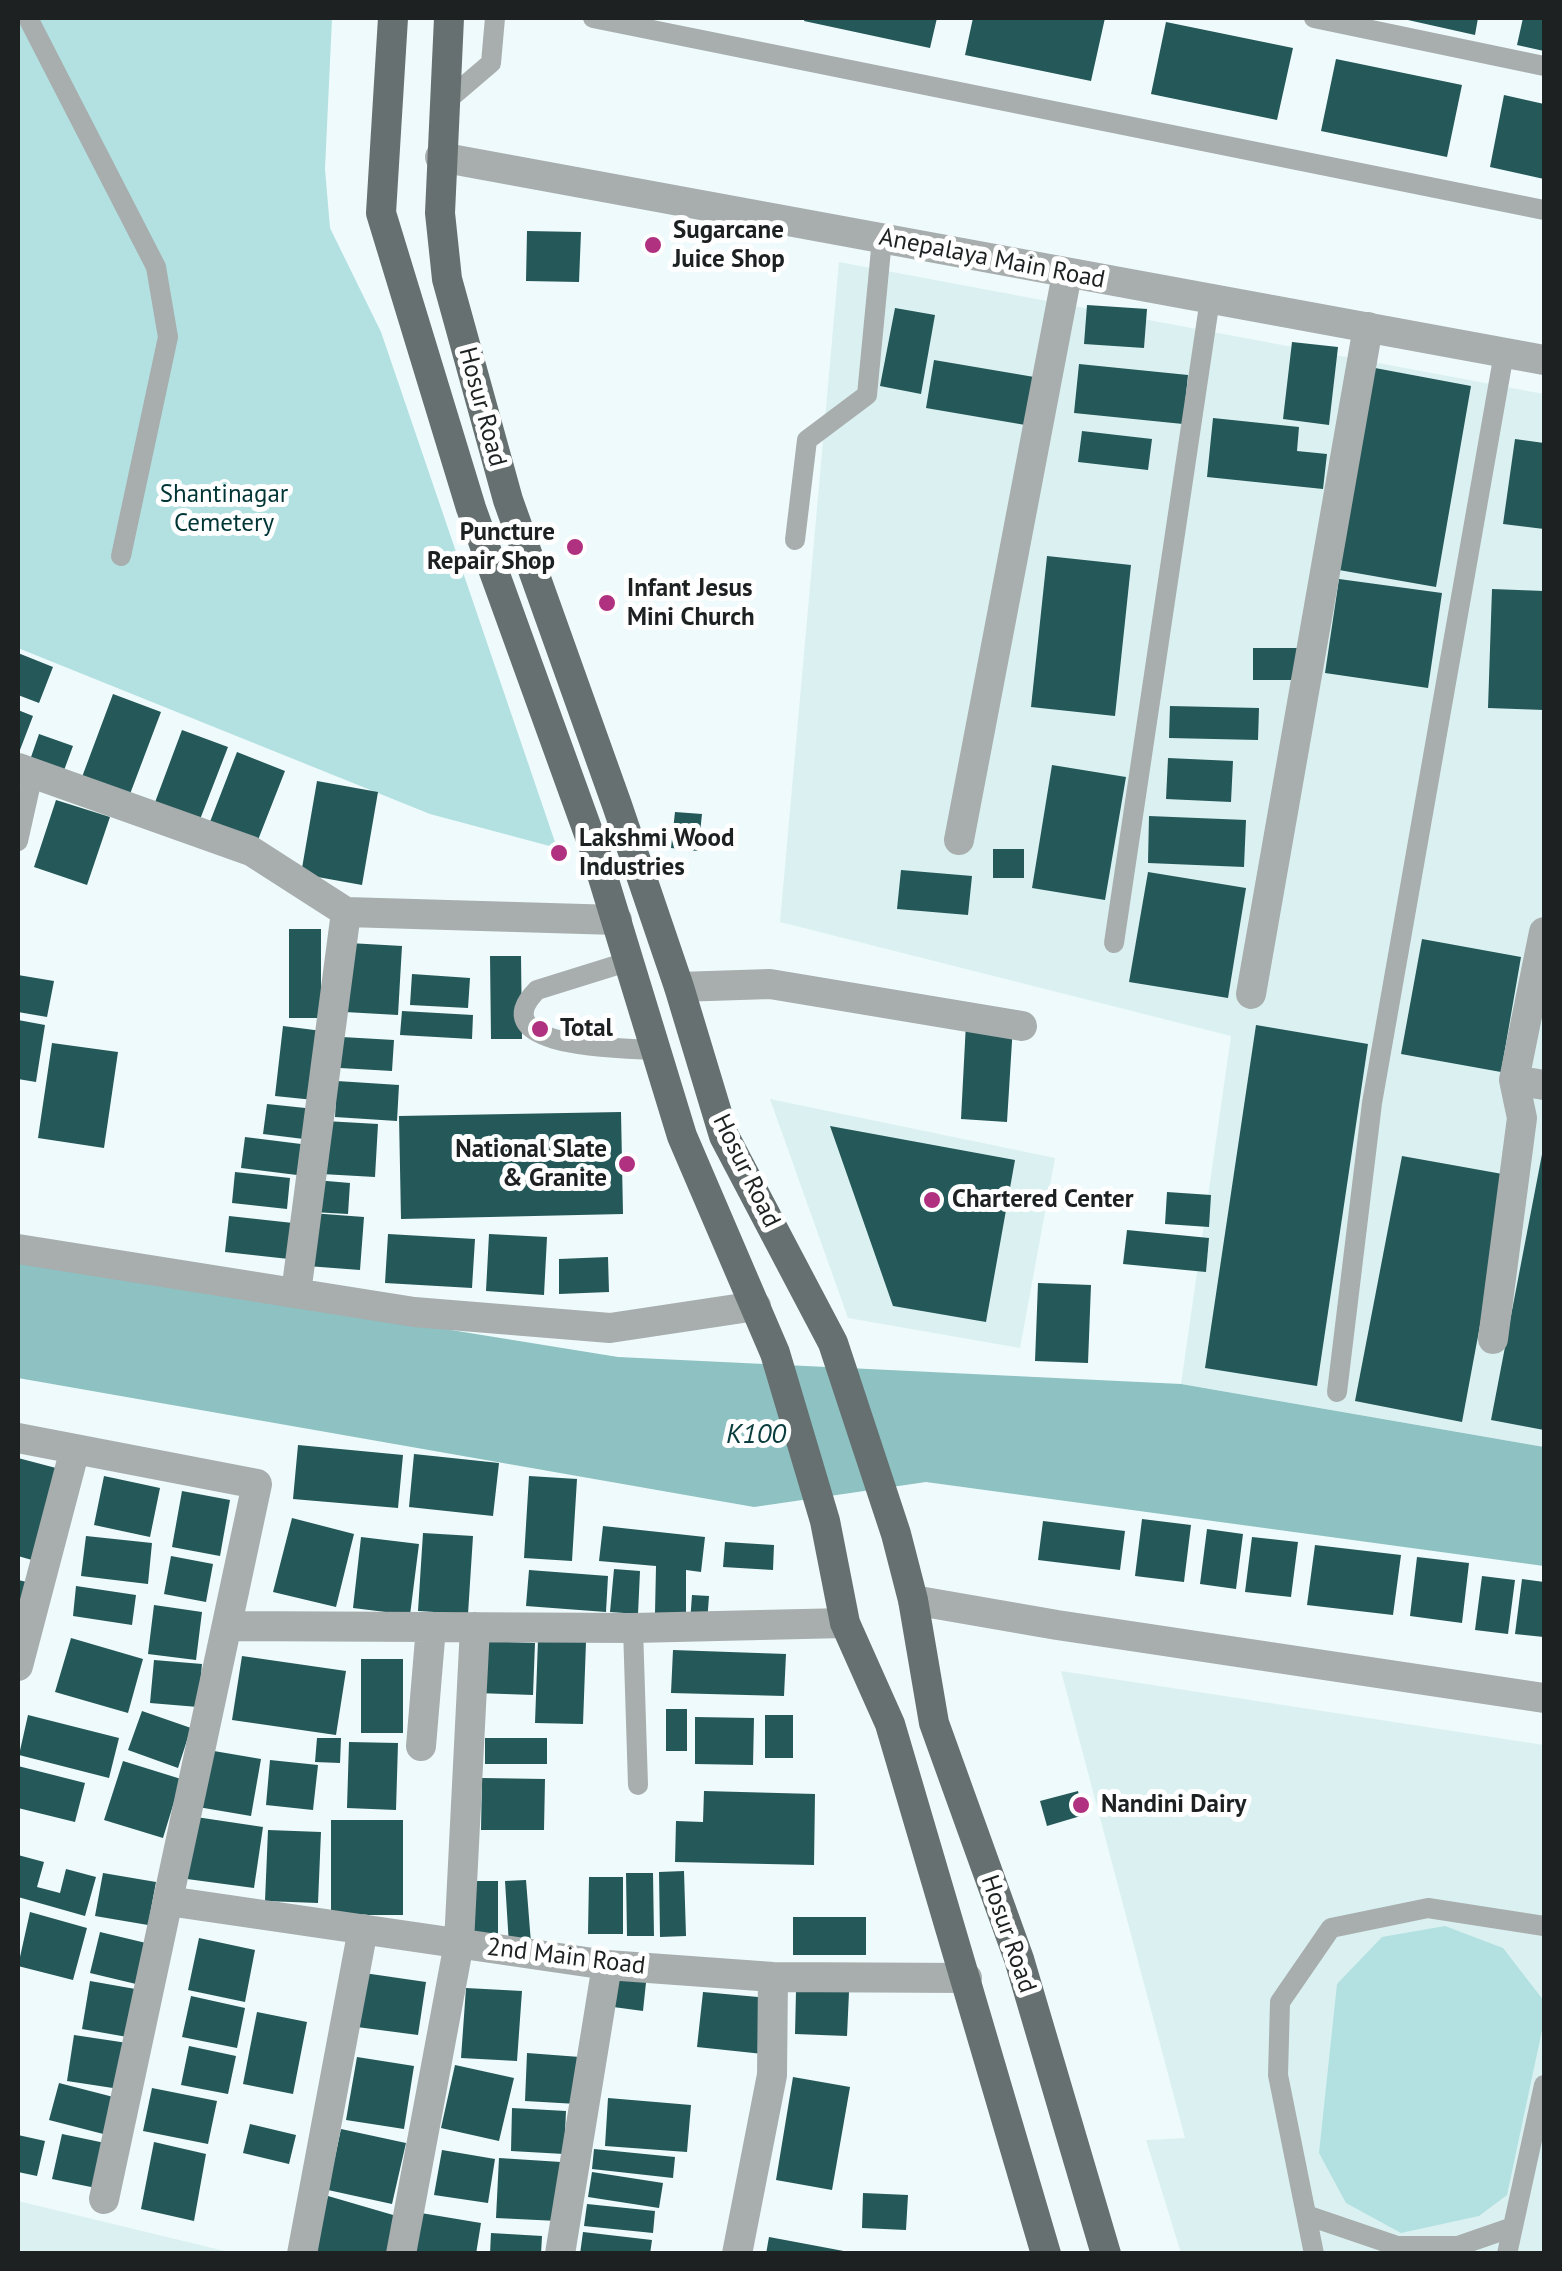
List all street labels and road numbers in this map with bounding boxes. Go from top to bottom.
street label: Anepalaya Main Road [876,222,1108,296]
street label: Hosur Road [452,344,512,470]
street label: Hosur Road [706,1109,786,1233]
street label: Hosur Road [974,1871,1042,1997]
street label: 2nd Main Road [485,1932,647,1982]

